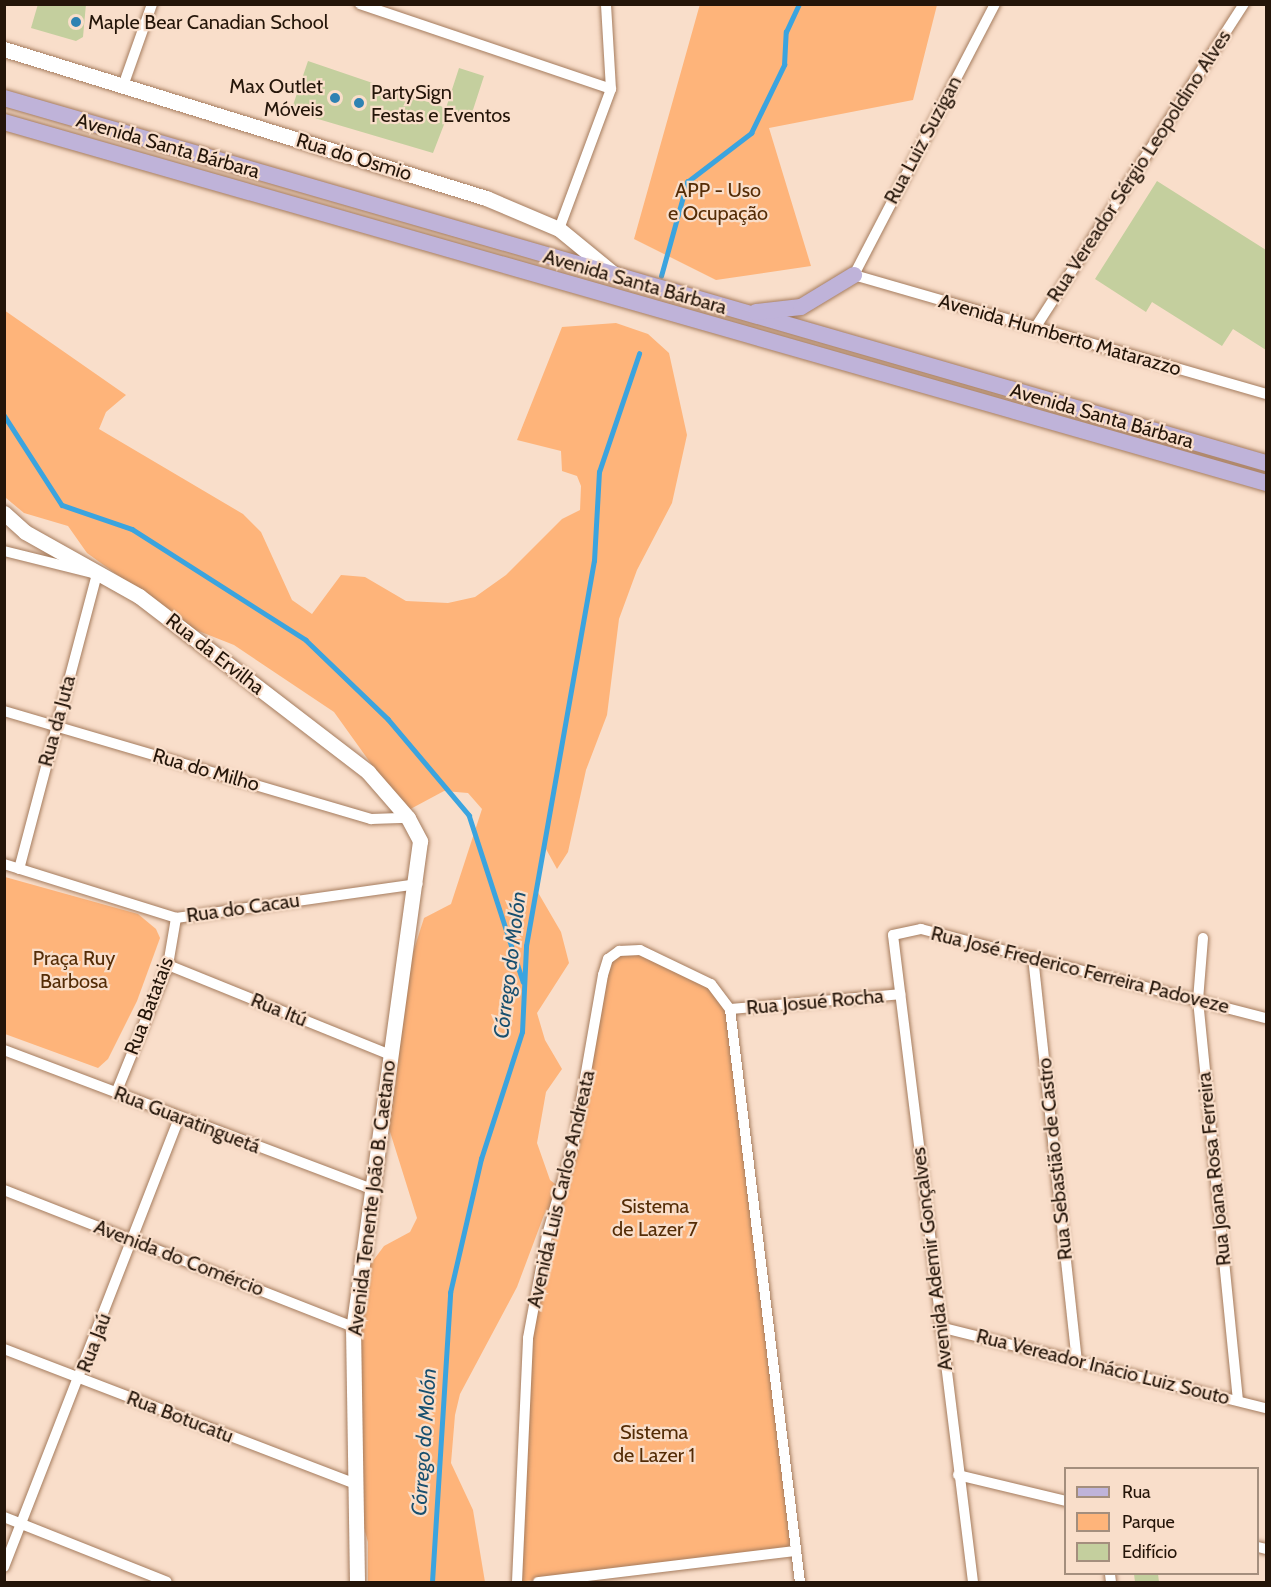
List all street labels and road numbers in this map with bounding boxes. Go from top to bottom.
street label: Rua Vereador Sérgio Leopoldino Alves [1042,26,1236,306]
street label: Rua Luiz Suzigan [879,72,967,208]
street label: Avenida Santa Bárbara [74,108,262,184]
street label: Rua do Osmio [293,128,415,186]
street label: Avenida Santa Bárbara [541,244,729,320]
street label: Avenida Humberto Matarazzo [936,289,1184,381]
street label: Avenida Santa Bárbara [1008,378,1196,454]
street label: Rua da Ervilha [161,608,269,700]
street label: Rua da Juta [33,673,81,769]
street label: Rua do Milho [150,743,262,797]
street label: Rua do Cacau [185,888,301,928]
street label: Rua José Frederico Ferreira Padoveze [928,921,1232,1019]
street label: Rua Batatais [119,954,179,1058]
street label: Rua Josué Rocha [745,984,885,1020]
street label: Rua Itú [247,988,311,1032]
street label: Rua Sebastião de Castro [1032,1057,1078,1261]
street label: Avenida Tenente João B. Caetano [343,1059,401,1337]
street label: Avenida Luis Carlos Andreata [522,1068,600,1310]
street label: Rua Joana Rosa Ferreira [1192,1071,1236,1267]
street label: Rua Guaratinguetá [111,1081,263,1159]
street label: Avenida Ademir Gonçalves [906,1146,958,1372]
street label: Avenida do Comércio [91,1215,267,1301]
street label: Rua Jaú [72,1310,116,1376]
street label: Rua Vereador Inácio Luiz Souto [974,1324,1232,1410]
street label: Rua Botucatu [123,1386,237,1448]

